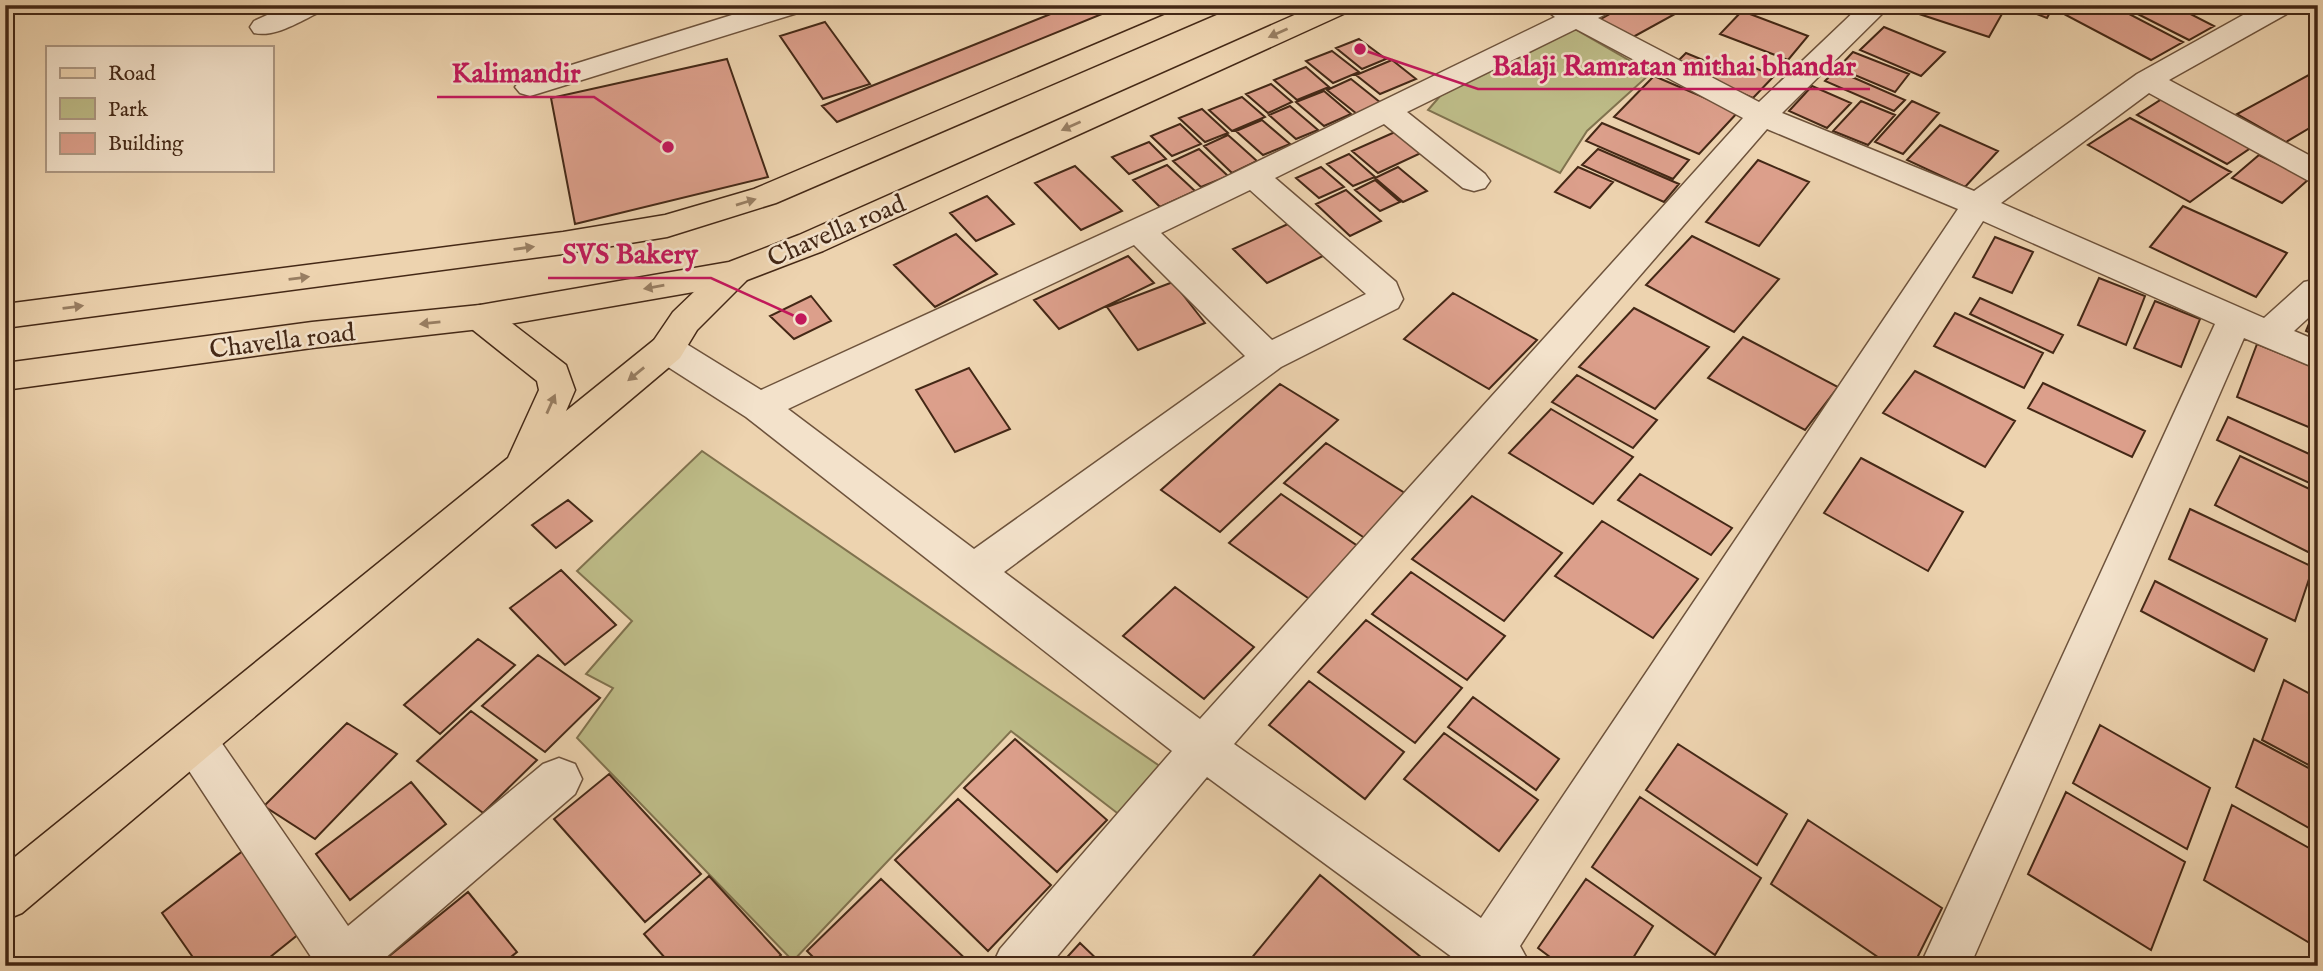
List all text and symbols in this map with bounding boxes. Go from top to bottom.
one-way arrow [1268,27,1288,39]
callout: Balaji Ramratan mithai bhandar [1478,40,1870,89]
legend [46,46,273,172]
callout: Kalimandir [437,48,594,97]
text: Balaji Ramratan mithai bhandar [1492,50,1857,85]
text: Kalimandir [452,57,581,92]
text: Road [108,61,156,88]
text: Park [108,97,149,124]
one-way arrow [1060,121,1081,132]
text: Building [108,131,184,158]
street label: Chavella road [763,188,911,275]
one-way arrow [736,197,757,207]
callout: SVS Bakery [548,229,711,278]
text: SVS Bakery [562,238,699,273]
one-way arrow [513,242,535,253]
one-way arrow [288,272,310,283]
one-way arrow [643,282,665,293]
one-way arrow [62,301,84,312]
street label: Chavella road [207,316,357,367]
one-way arrow [419,317,441,328]
one-way arrow [628,366,645,381]
one-way arrow [546,393,557,414]

